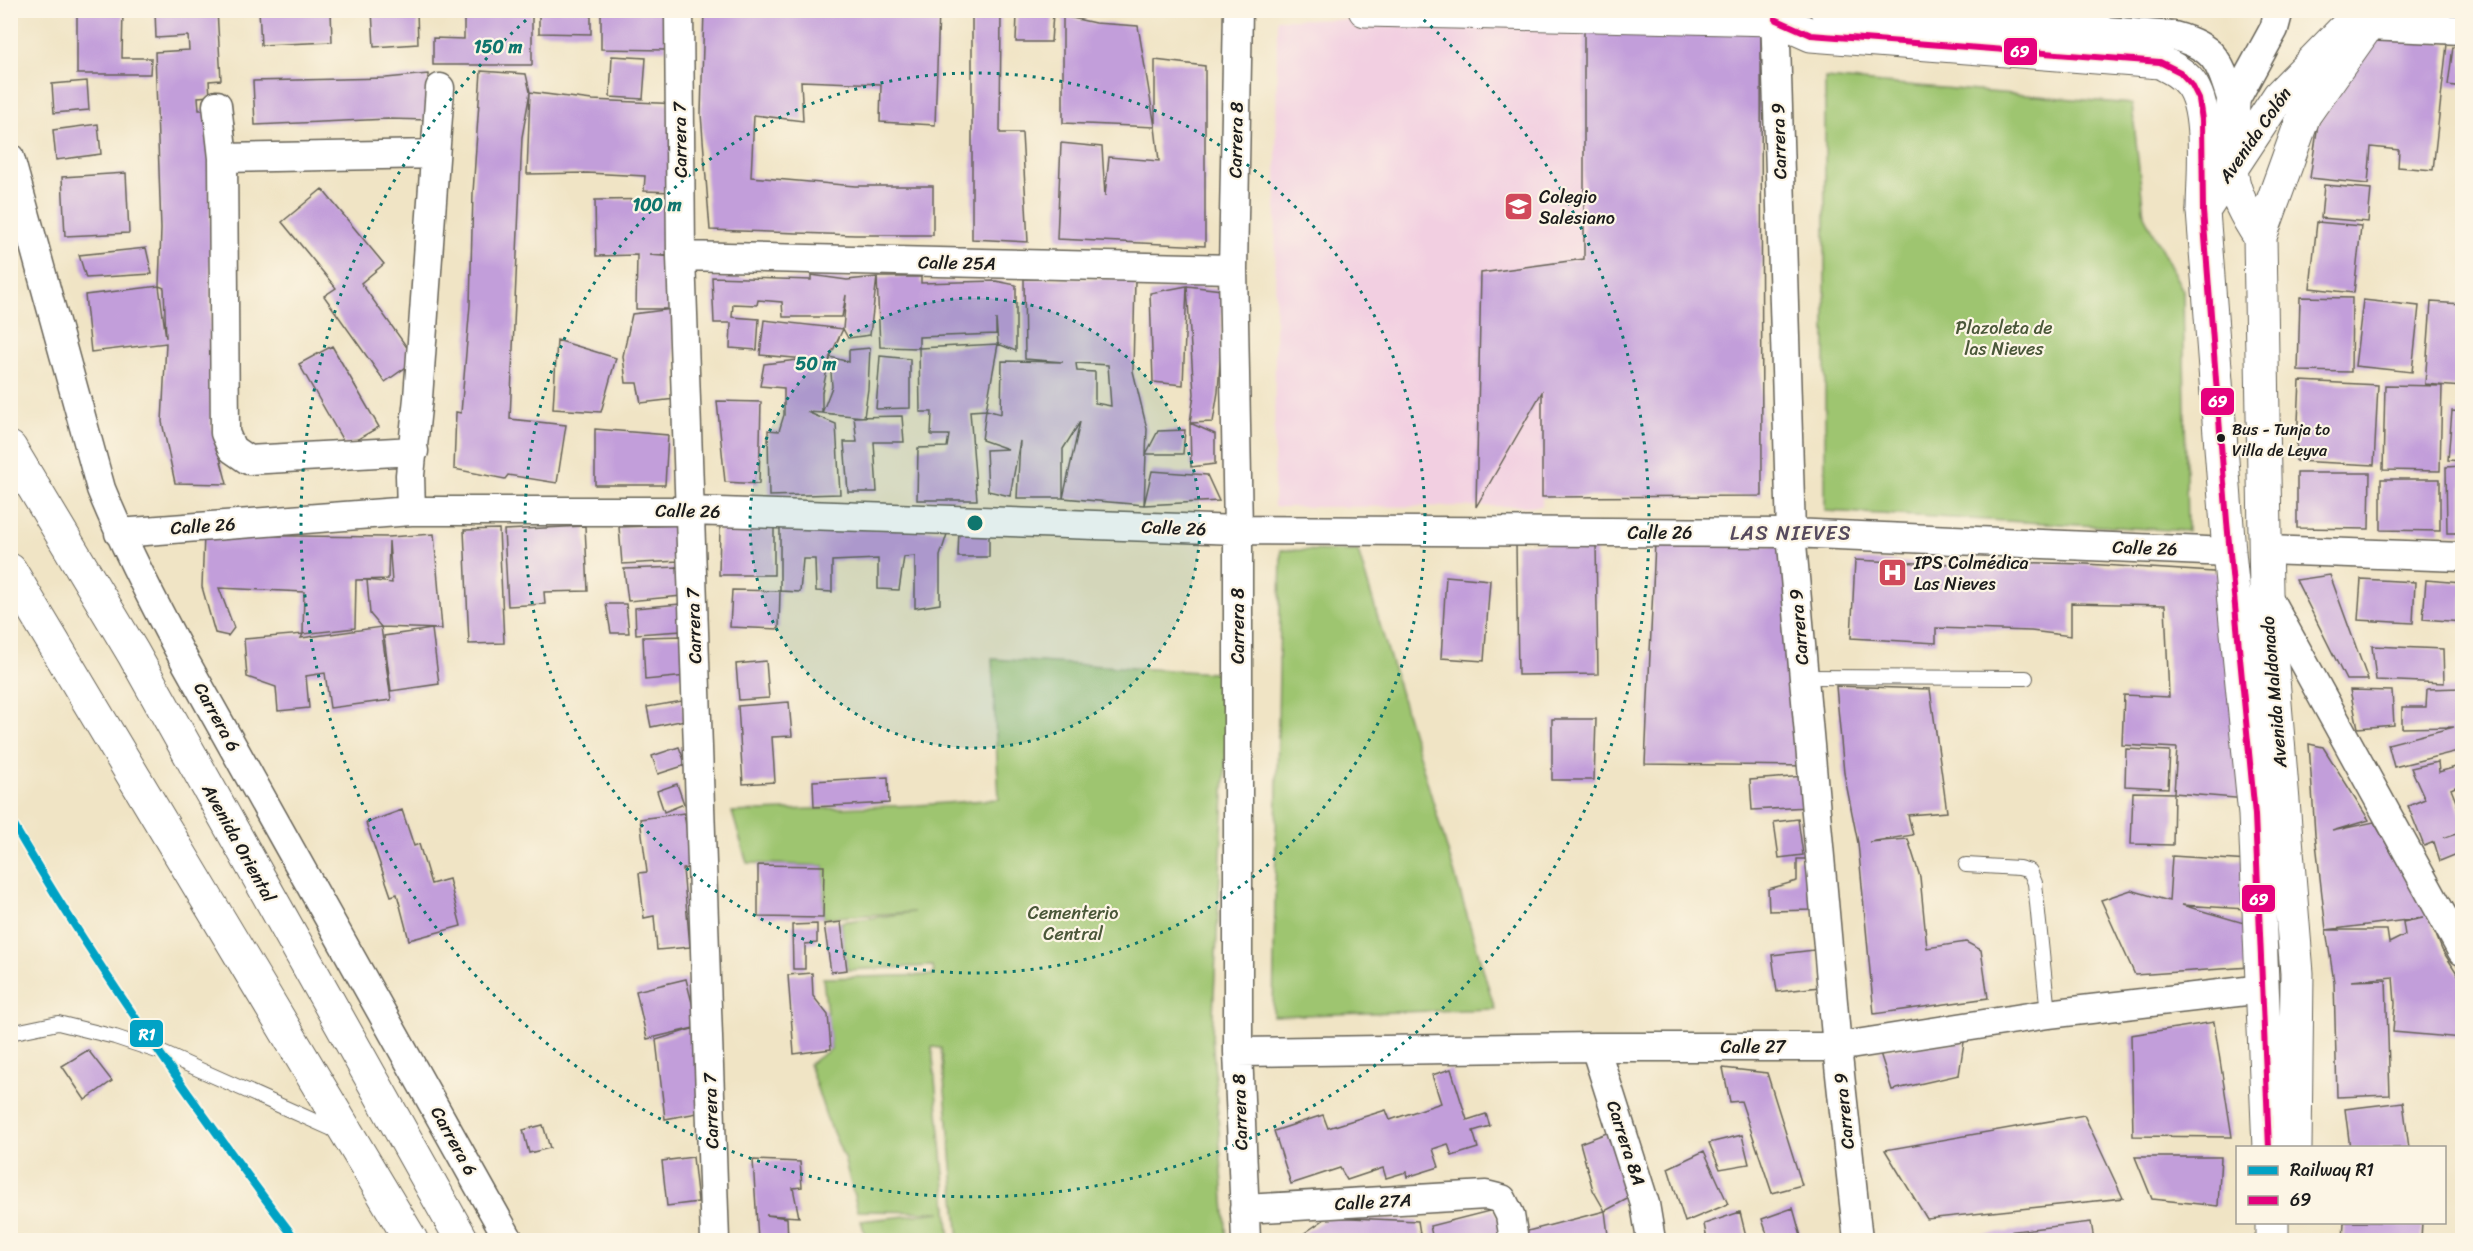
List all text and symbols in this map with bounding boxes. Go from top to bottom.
text: 150 m [474,31,522,63]
line badge: 69 [2003,37,2038,66]
text: 69 [2010,37,2030,66]
street label: Avenida Colón [2209,80,2300,191]
street label: Carrera 7 [663,100,697,178]
street label: Carrera 8 [1219,101,1253,178]
street label: Carrera 9 [1762,102,1796,180]
place label: Colegio Salesiano [1539,181,1615,234]
text: 100 m [633,189,682,221]
school or university icon: Colegio Salesiano [1502,191,1534,223]
street label: Calle 25A [918,246,996,280]
park label: Plazoleta de las Nieves [1956,312,2052,365]
text: 50 m [796,348,837,380]
line badge: 69 [2200,387,2235,416]
text: 69 [2208,387,2228,416]
place label: Bus - Tunja to Villa de Leyva [2232,415,2330,465]
marker: Bus - Tunja to Villa de Leyva [2215,432,2227,444]
street label: Calle 26 [655,494,721,528]
street label: Calle 26 [169,508,237,544]
street label: Calle 26 [1141,511,1207,545]
centre of rings [965,513,985,533]
district label: LAS NIEVES [1730,516,1852,551]
street label: Calle 26 [1627,517,1693,549]
street label: Calle 26 [2112,531,2178,565]
place label: IPS Colmédica Las Nieves [1913,547,2029,600]
hospital icon: IPS Colmédica Las Nieves [1877,557,1909,589]
street label: Carrera 7 [677,586,711,664]
street label: Carrera 8 [1222,588,1254,664]
street label: Carrera 9 [1780,588,1818,666]
street label: Avenida Maldonado [2251,615,2297,770]
street label: Carrera 6 [185,676,249,758]
street label: Avenida Oriental [193,777,285,909]
line badge: 69 [2241,884,2276,913]
text: 69 [2249,885,2269,914]
park label: Cementerio Central [1028,897,1118,950]
line badge: R1 [129,1019,164,1048]
text: R1 [138,1020,155,1049]
street label: Calle 27 [1720,1031,1787,1063]
street label: Carrera 7 [694,1071,728,1149]
street label: Carrera 9 [1824,1071,1864,1151]
street label: Carrera 8 [1223,1073,1257,1151]
street label: Carrera 8A [1597,1096,1655,1190]
street label: Carrera 6 [422,1100,486,1182]
legend [2236,1146,2446,1224]
text: Railway R1 [2290,1154,2374,1186]
street label: Calle 27A [1334,1184,1412,1220]
text: 69 [2290,1184,2311,1216]

